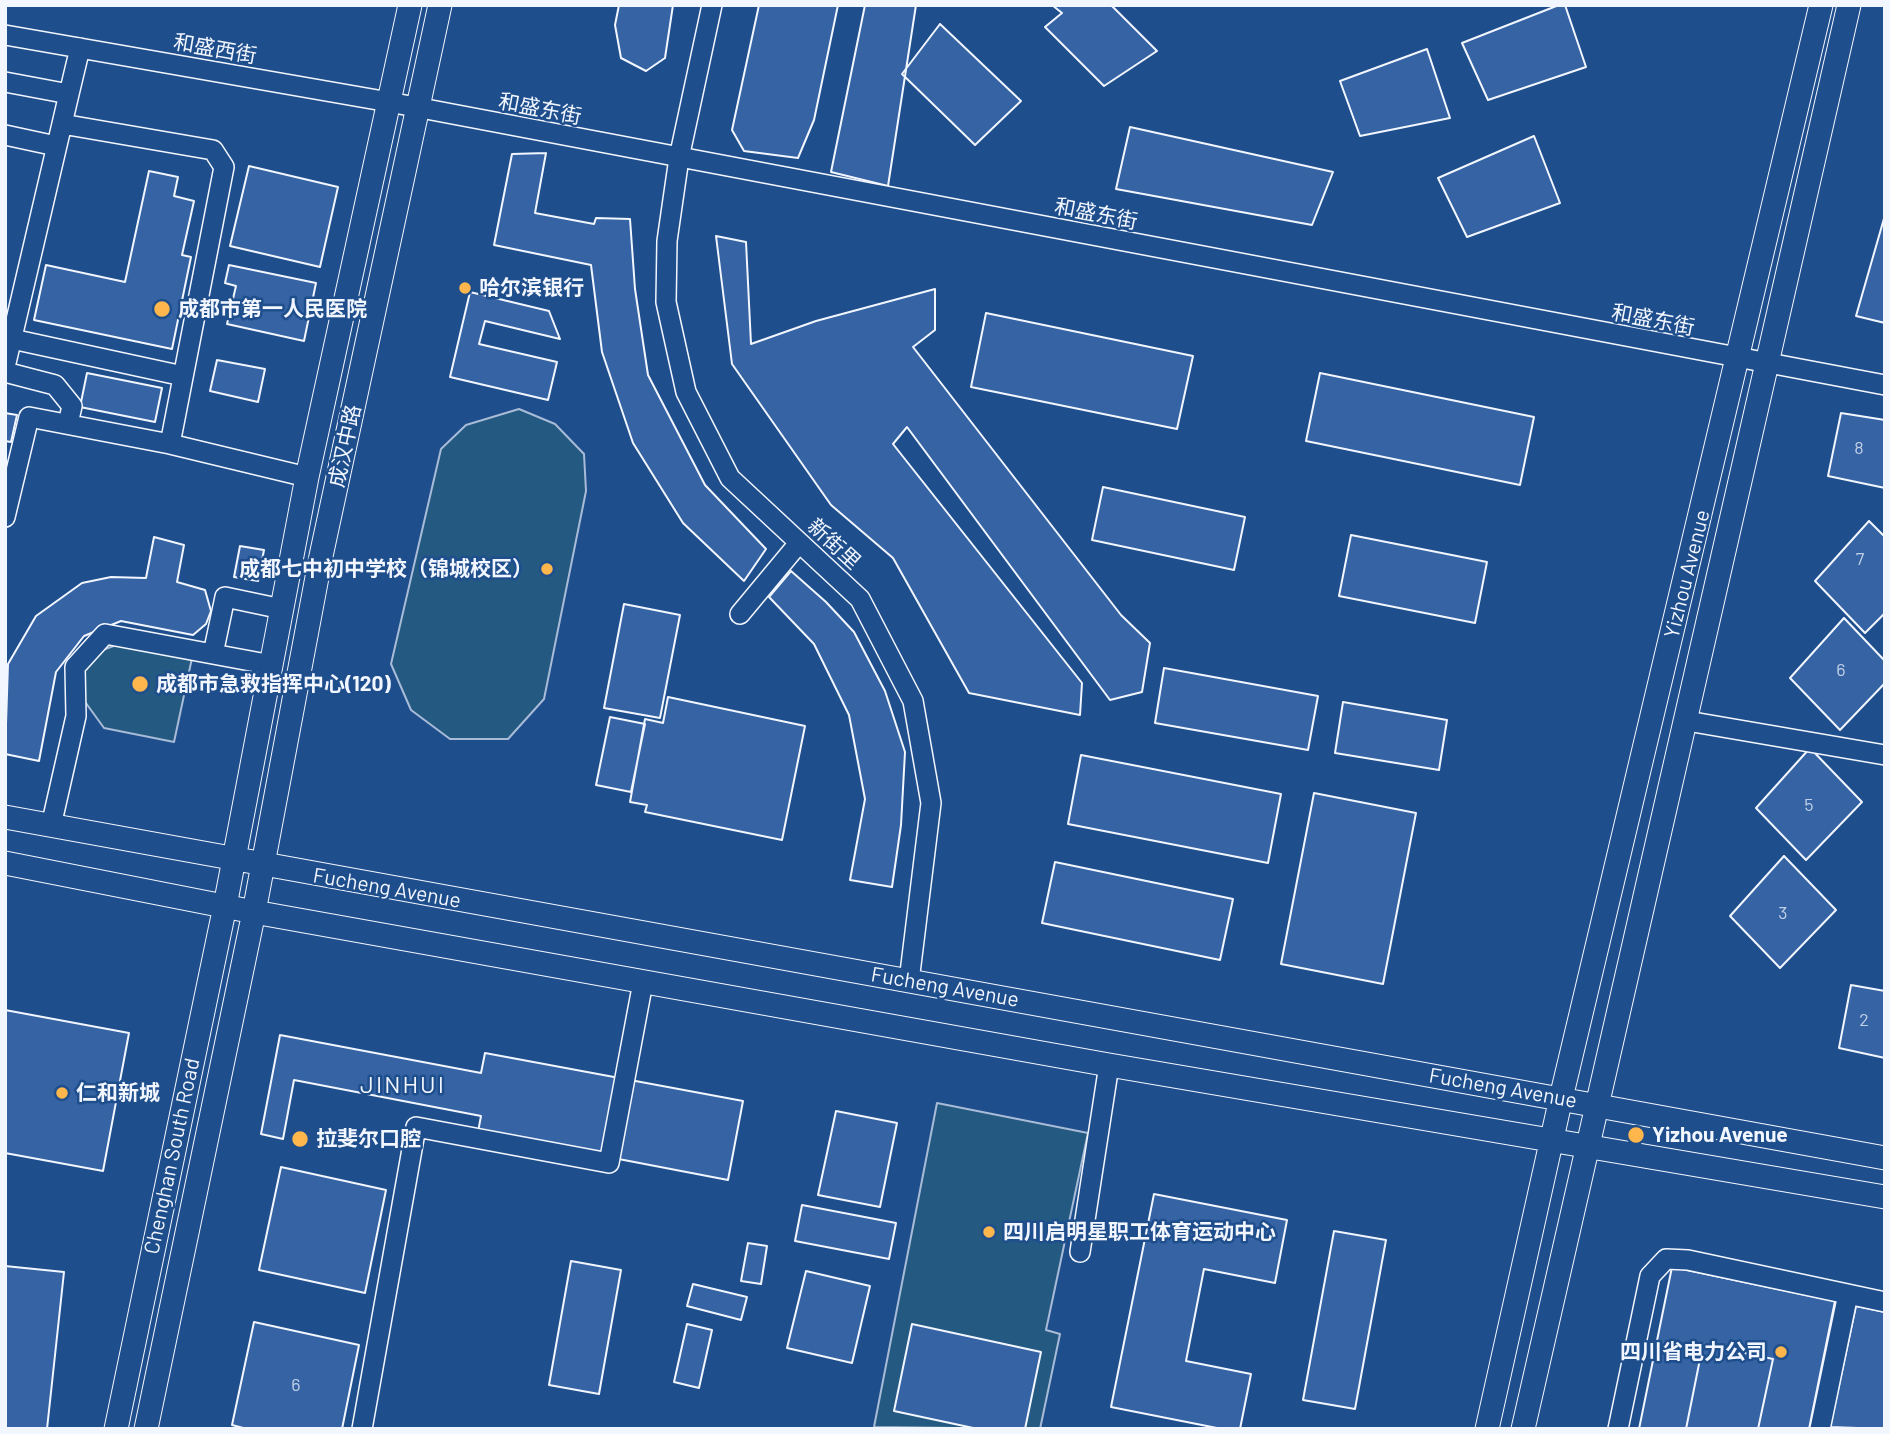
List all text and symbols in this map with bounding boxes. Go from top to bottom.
street label: 和盛西街 [171,29,259,69]
street label: 和盛东街 [496,89,584,129]
street label: 和盛东街 [1052,194,1140,234]
place label: 哈尔滨银行 [479,275,584,301]
marker: 哈尔滨银行 [457,280,473,296]
place label: 成都市第一人民医院 [178,296,367,322]
marker: 成都市第一人民医院 [152,299,172,319]
street label: 和盛东街 [1609,300,1697,340]
street label: 成汉中路 [324,402,366,490]
house number: 8 [1854,437,1864,459]
street label: Yizhou Avenue [1659,507,1715,641]
street label: 新街里 [802,513,866,575]
house number: 7 [1856,548,1864,570]
place label: 成都七中初中学校（锦城校区） [239,556,533,582]
marker: 成都七中初中学校（锦城校区） [539,561,555,577]
house number: 6 [1836,659,1846,681]
place label: 成都市急救指挥中心(120) [156,671,391,697]
marker: 成都市急救指挥中心(120) [130,674,150,694]
house number: 5 [1804,794,1814,816]
street label: Fucheng Avenue [311,863,463,913]
house number: 3 [1778,902,1788,924]
street label: Fucheng Avenue [869,962,1021,1012]
house number: 2 [1859,1009,1869,1031]
street label: Chenghan South Road [139,1056,205,1256]
street label: Fucheng Avenue [1427,1063,1579,1113]
district label: JINHUI [361,1071,445,1099]
place label: 仁和新城 [76,1080,160,1106]
marker: 仁和新城 [54,1085,70,1101]
place label: Yizhou Avenue [1652,1122,1788,1148]
marker: Yizhou Avenue [1626,1125,1646,1145]
place label: 拉斐尔口腔 [316,1126,421,1152]
marker: 拉斐尔口腔 [290,1129,310,1149]
place label: 四川启明星职工体育运动中心 [1003,1219,1276,1245]
marker: 四川启明星职工体育运动中心 [981,1224,997,1240]
place label: 四川省电力公司 [1620,1339,1767,1365]
marker: 四川省电力公司 [1773,1344,1789,1360]
house number: 6 [291,1374,301,1396]

